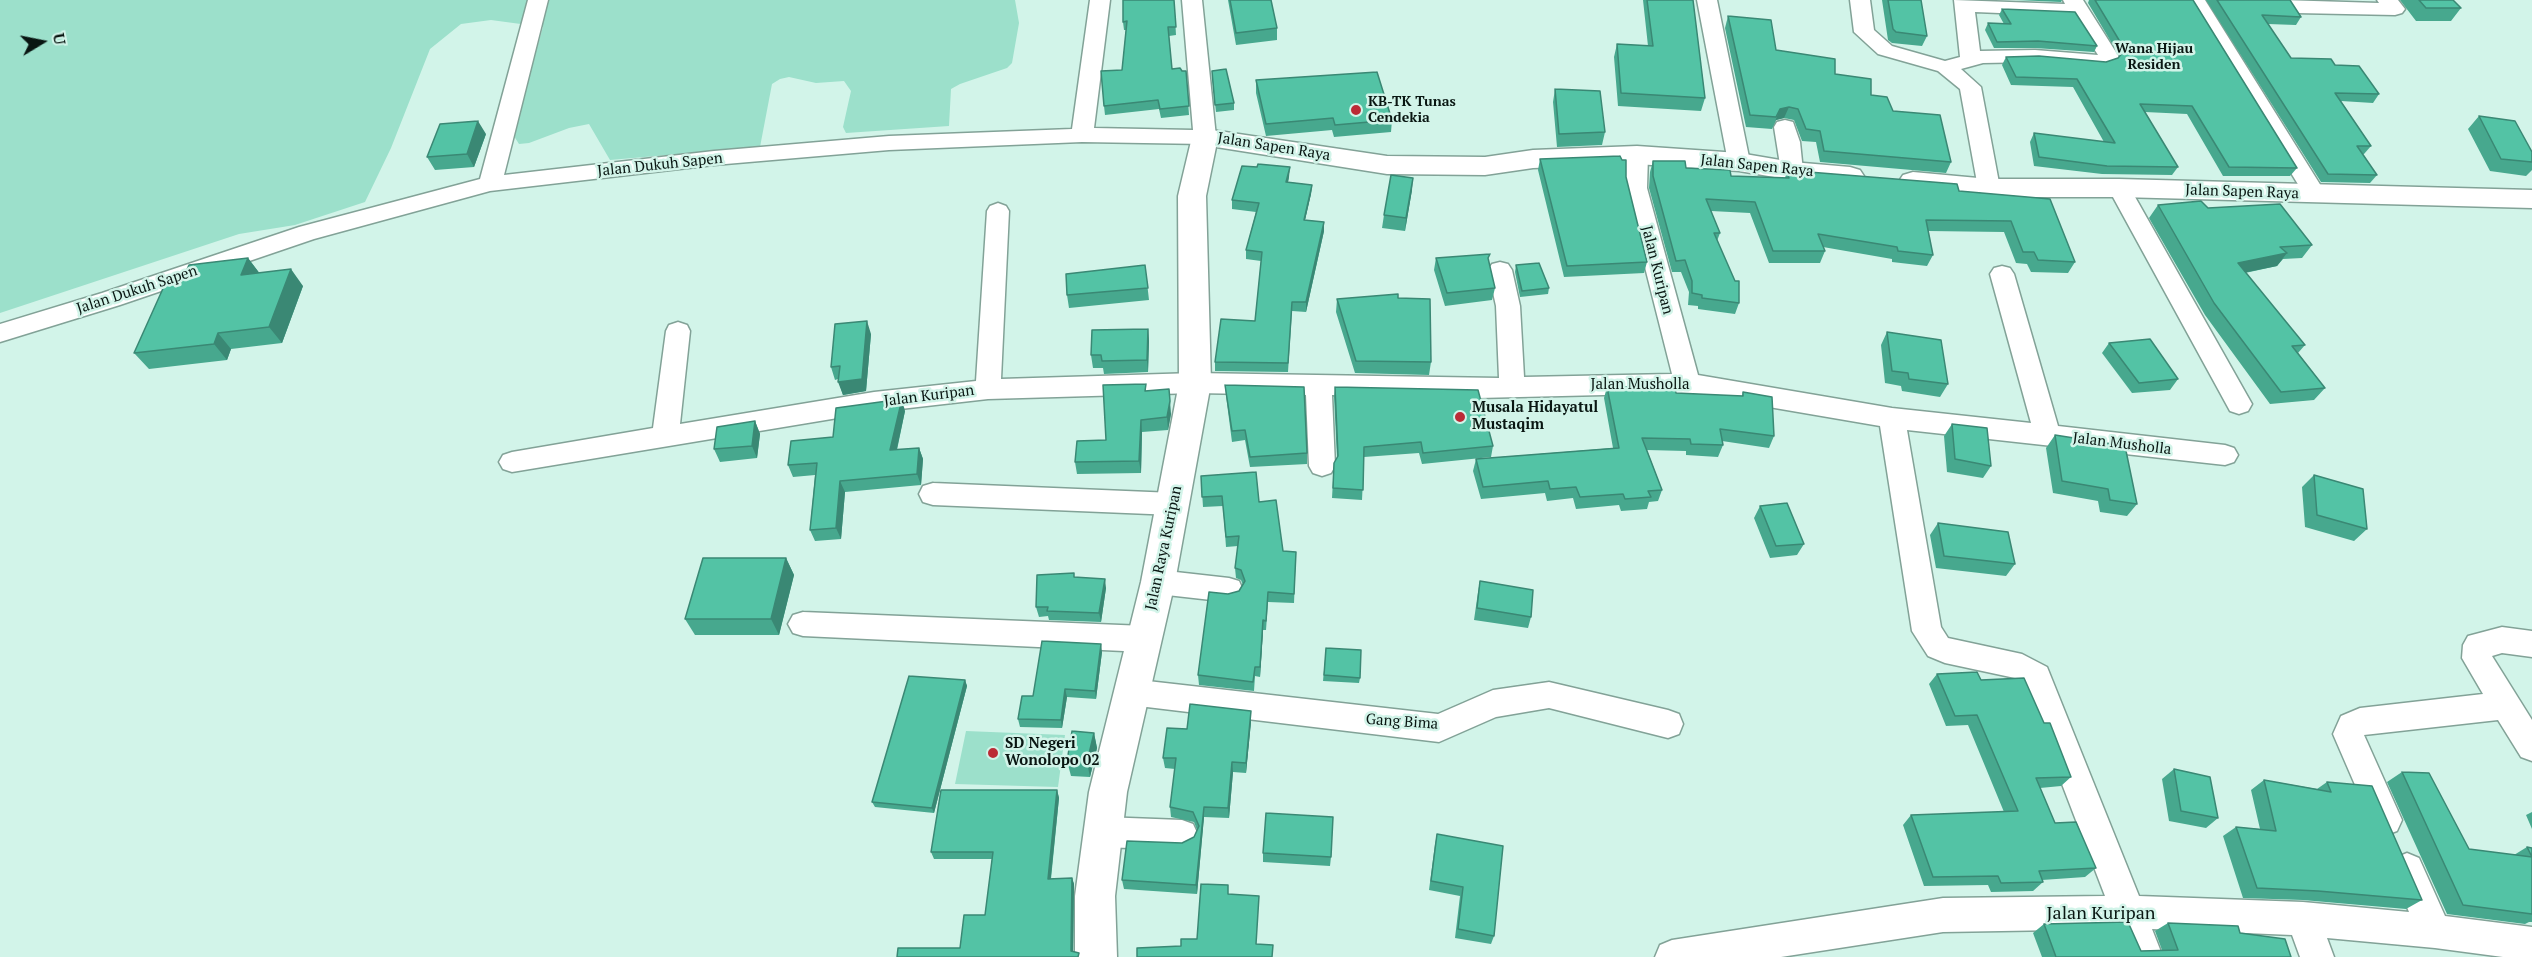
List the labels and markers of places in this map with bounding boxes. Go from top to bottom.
place label: KB-TK Tunas Cendekia [1368,94,1456,126]
marker: KB-TK Tunas Cendekia [1349,103,1363,117]
place label: Musala Hidayatul Mustaqim [1472,399,1598,434]
marker: Musala Hidayatul Mustaqim [1453,410,1467,424]
place label: SD Negeri Wonolopo 02 [1005,735,1100,770]
marker: SD Negeri Wonolopo 02 [986,746,1000,760]

